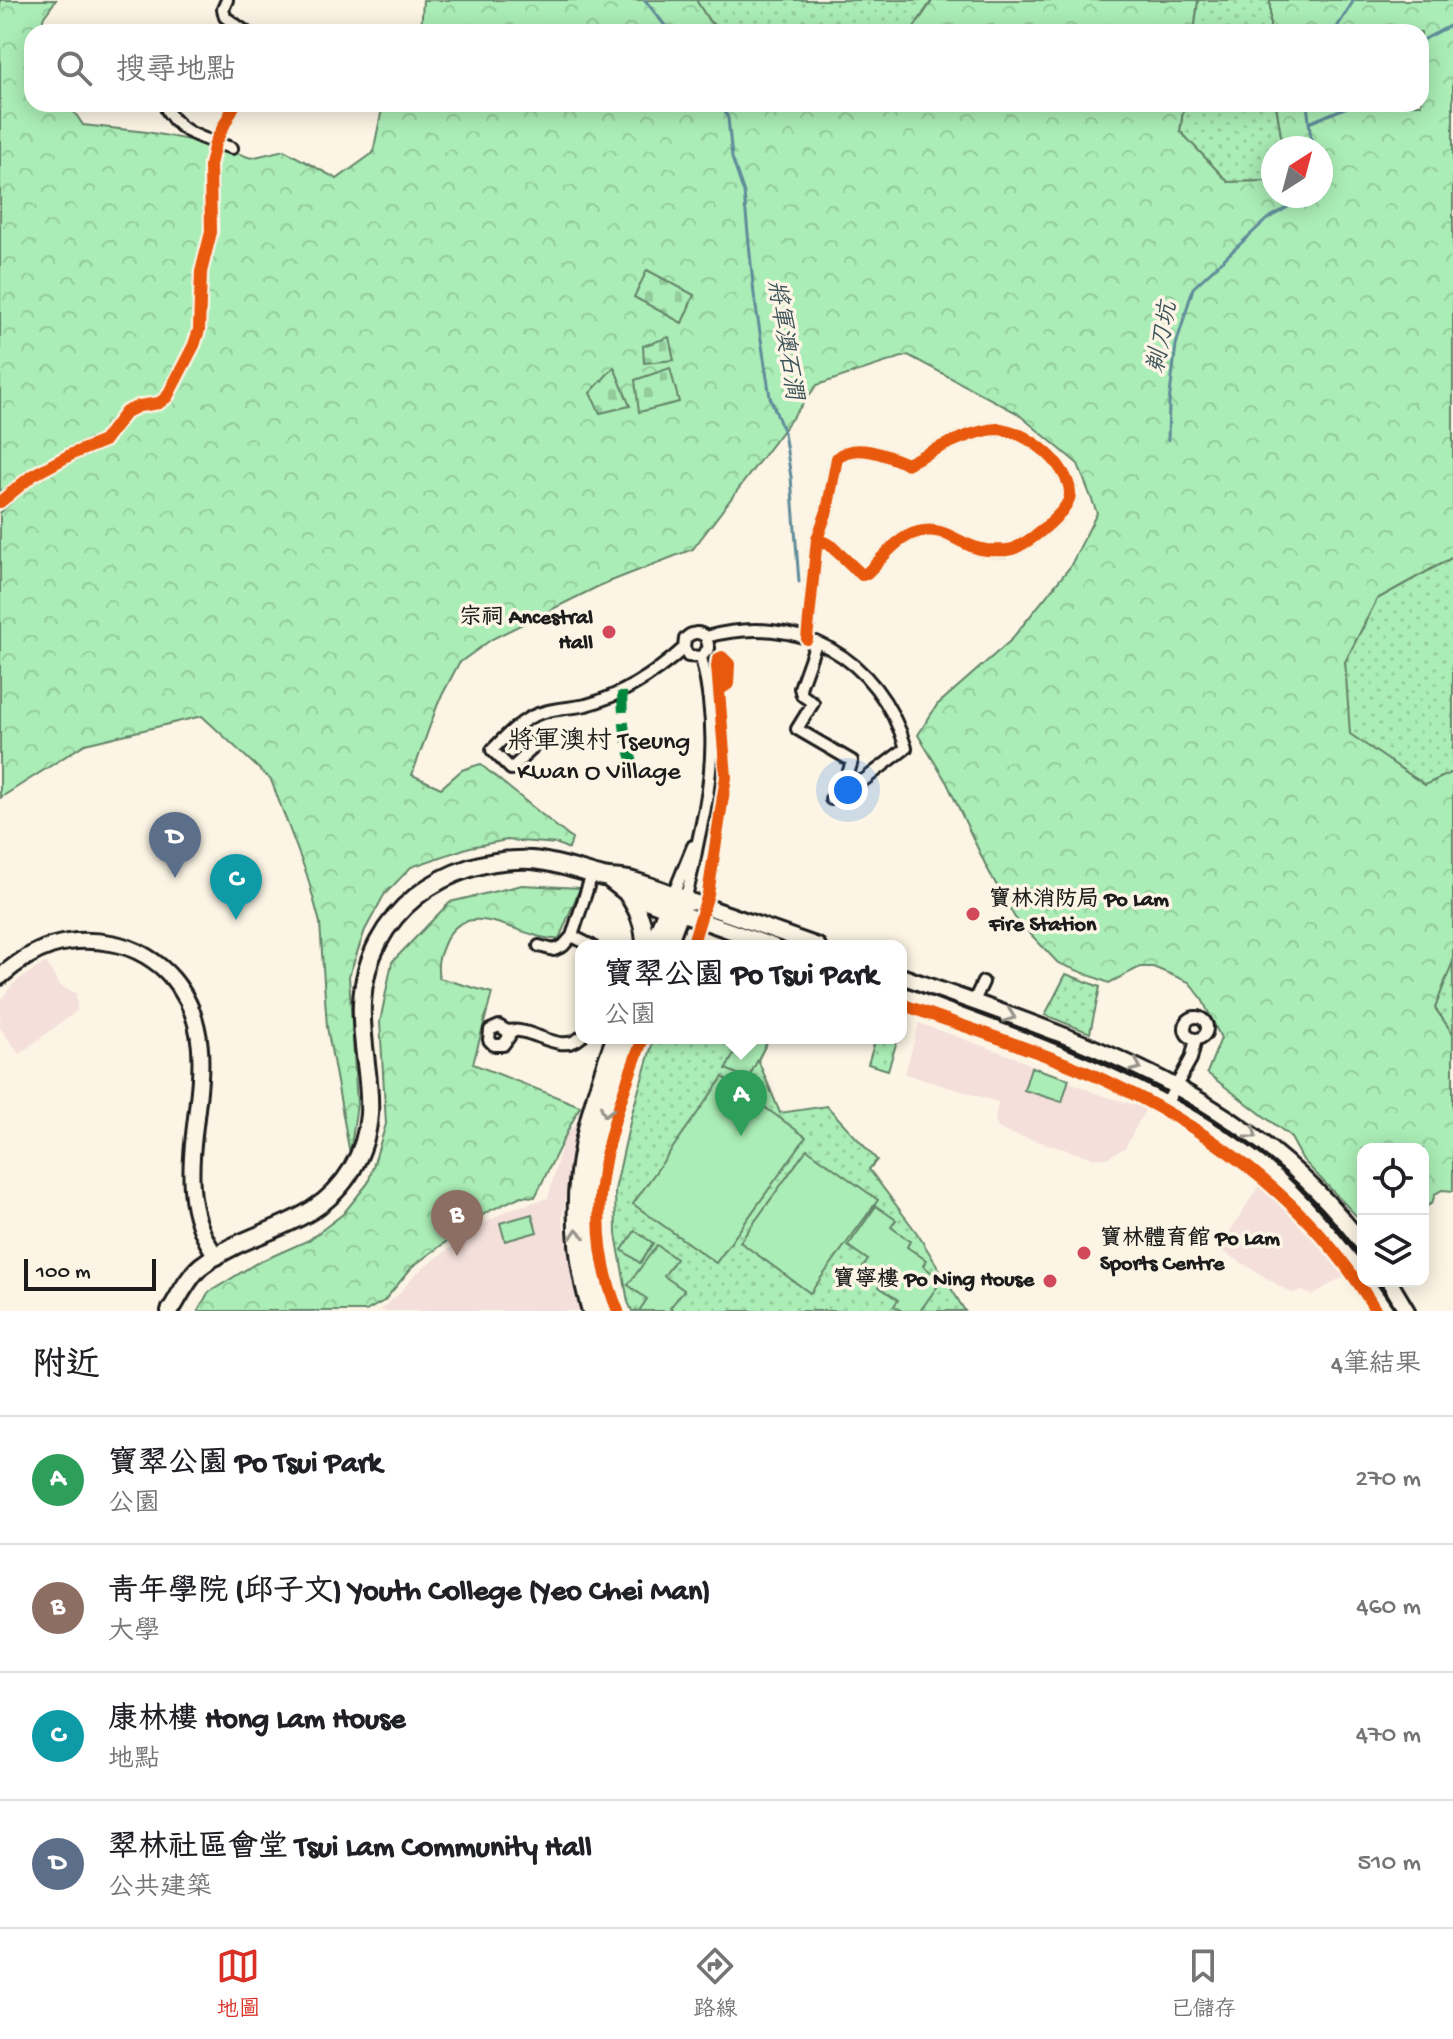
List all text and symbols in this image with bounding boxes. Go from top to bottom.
search box [24,24,1429,112]
icon: search [52,46,96,90]
text: 搜尋地點 [116,55,236,90]
north arrow [1261,136,1333,208]
water label: 將軍澳石澗 [759,278,808,404]
water label: 剃刀坑 [1142,297,1186,376]
place label: 宗祠 Ancestral Hall [460,604,593,657]
marker: 宗祠 Ancestral Hall [600,623,618,641]
district label: 將軍澳村 Tseung Kwan O Village [508,726,690,789]
your location [828,770,868,810]
pin: D [149,812,201,878]
pin: C [210,854,262,920]
place label: 寶林消防局 Po Lam Fire Station [988,886,1169,939]
marker: 寶林消防局 Po Lam Fire Station [964,905,982,923]
popup [575,940,907,1044]
text: 寶翠公園 Po Tsui Park [604,960,878,995]
text: 公園 [604,1002,656,1033]
one-way arrow [1002,1006,1016,1023]
one-way arrow [1127,1056,1142,1072]
pin: A [715,1070,767,1136]
one-way arrow [599,1104,615,1118]
one-way arrow [1243,1125,1257,1139]
map controls [1357,1143,1429,1287]
button: locate [1357,1143,1429,1215]
pin: B [431,1190,483,1256]
button: layers [1357,1215,1429,1287]
place label: 寶林體育館 Po Lam Sports Centre [1100,1225,1280,1278]
one-way arrow [569,1227,586,1240]
marker: 寶林體育館 Po Lam Sports Centre [1075,1244,1093,1262]
scale bar [24,1255,156,1291]
text: 100 m [36,1260,91,1286]
place label: 寶寧樓 Po Ning House [833,1266,1035,1294]
marker: 寶寧樓 Po Ning House [1041,1272,1059,1290]
text: 附近 [32,1348,100,1388]
text: 4筆結果 [1331,1351,1421,1382]
text: 寶翠公園 Po Tsui Park [108,1448,382,1483]
text: A [50,1465,66,1496]
text: 270 m [1355,1465,1421,1496]
text: 公園 [108,1490,160,1521]
text: 青年學院 (邱子文) Youth College (Yeo Chei Man) [108,1576,711,1611]
text: B [51,1593,65,1624]
text: 460 m [1356,1593,1421,1624]
text: 大學 [108,1618,160,1649]
text: 康林樓 Hong Lam House [108,1704,406,1739]
text: C [51,1721,65,1752]
text: 470 m [1356,1721,1421,1752]
text: 地點 [108,1746,160,1777]
text: 翠林社區會堂 Tsui Lam Community Hall [108,1832,592,1867]
text: D [50,1849,66,1880]
text: 510 m [1357,1849,1421,1880]
text: 公共建築 [108,1874,212,1905]
tab: 地圖 [216,1944,261,2024]
tab: 路線 [693,1944,738,2024]
tab: 已儲存 [1170,1944,1237,2024]

